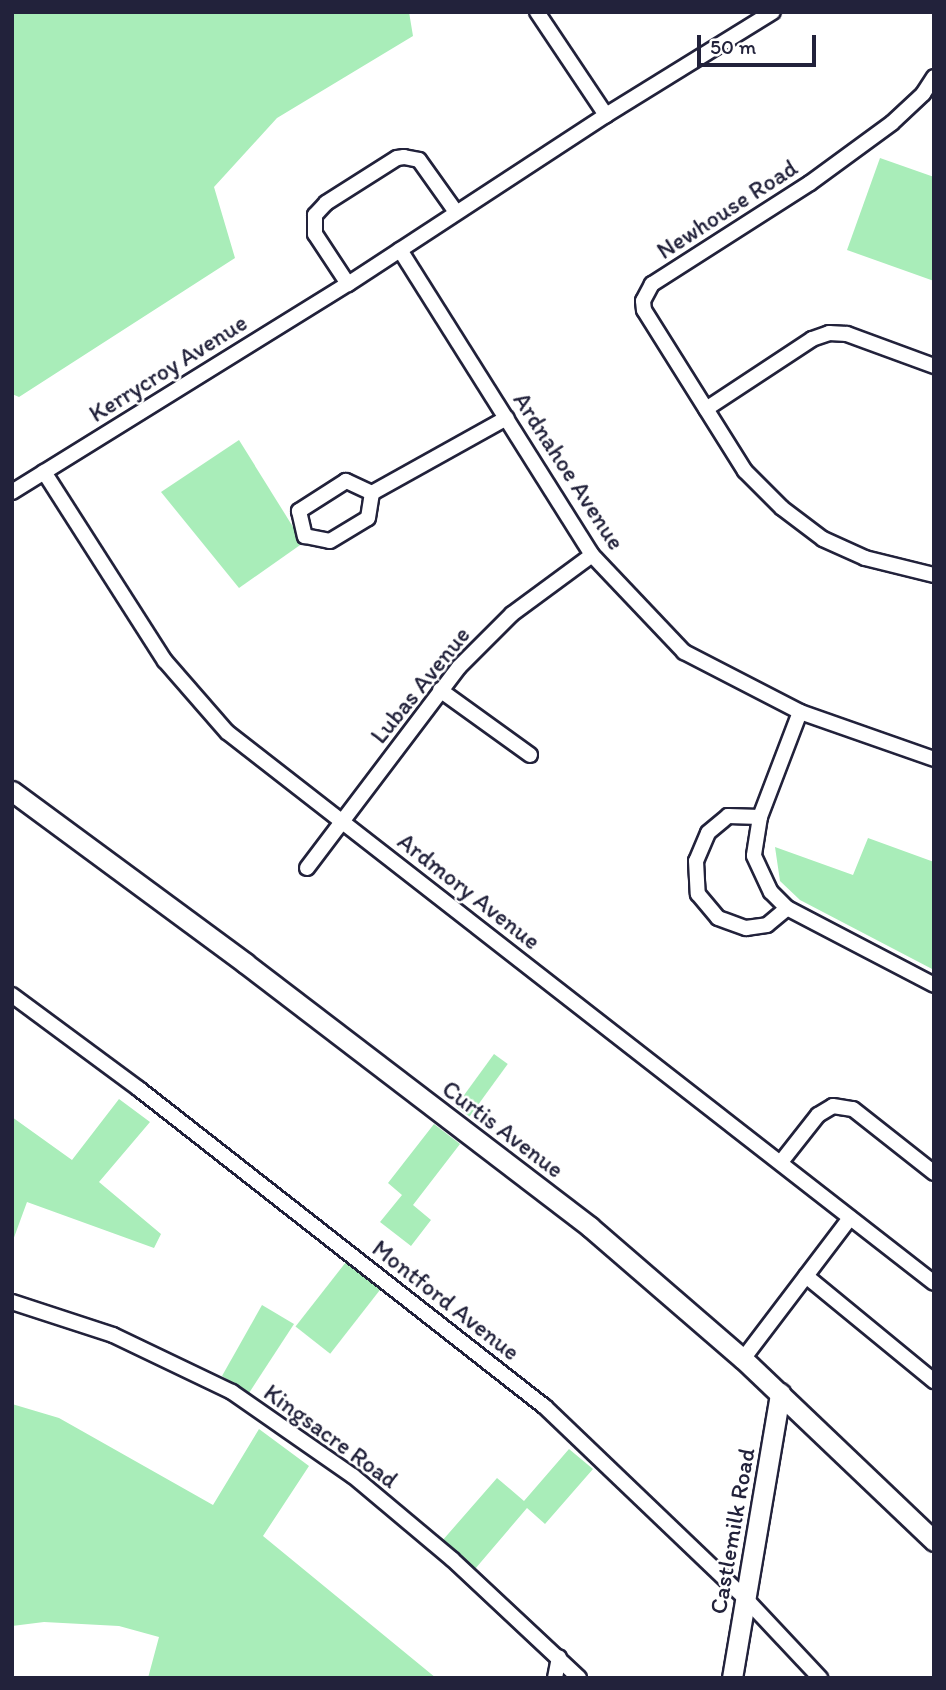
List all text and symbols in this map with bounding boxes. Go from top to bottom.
scale bar [701,21,820,65]
text: 50 m [710,34,756,59]
street label: Newhouse Road [652,153,802,265]
street label: Kerrycroy Avenue [84,308,252,428]
street label: Ardnahoe Avenue [508,387,630,555]
street label: Lubas Avenue [365,621,475,749]
street label: Ardmory Avenue [393,827,545,955]
street label: Curtis Avenue [437,1074,569,1184]
street label: Montford Avenue [367,1234,525,1366]
street label: Kingsacre Road [258,1378,404,1494]
street label: Castlemilk Road [703,1446,761,1616]

